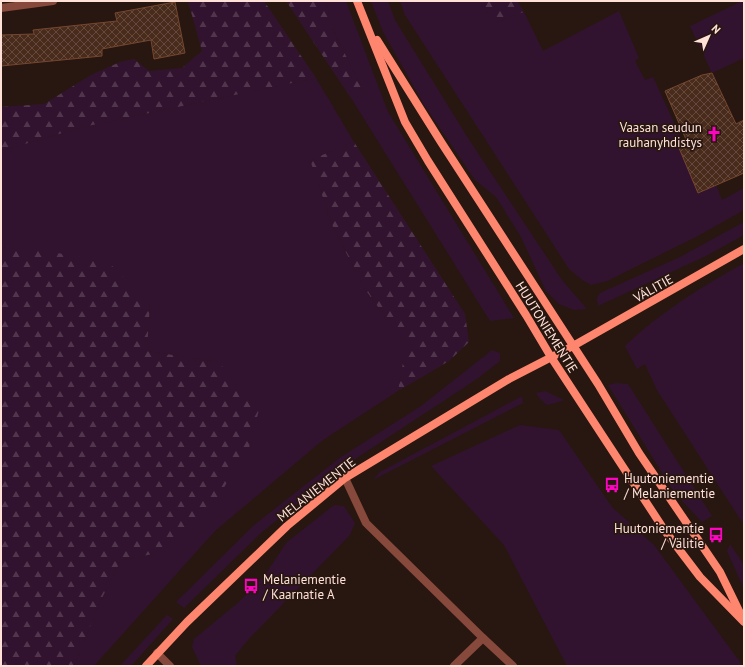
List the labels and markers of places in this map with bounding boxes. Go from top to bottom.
place label: Vaasan seudun rauhanyhdistys [618,119,702,151]
church icon: Vaasan seudun rauhanyhdistys [705,125,723,143]
place label: Huutoniementie / Melaniementie [623,470,715,502]
bus stop icon: Huutoniementie / Melaniementie [603,476,621,494]
place label: Huutoniementie / Välitie [614,520,704,552]
bus stop icon: Huutoniementie / Välitie [707,526,725,544]
place label: Melaniementie / Kaarnatie A [262,571,346,603]
bus stop icon: Melaniementie / Kaarnatie A [242,577,260,595]

